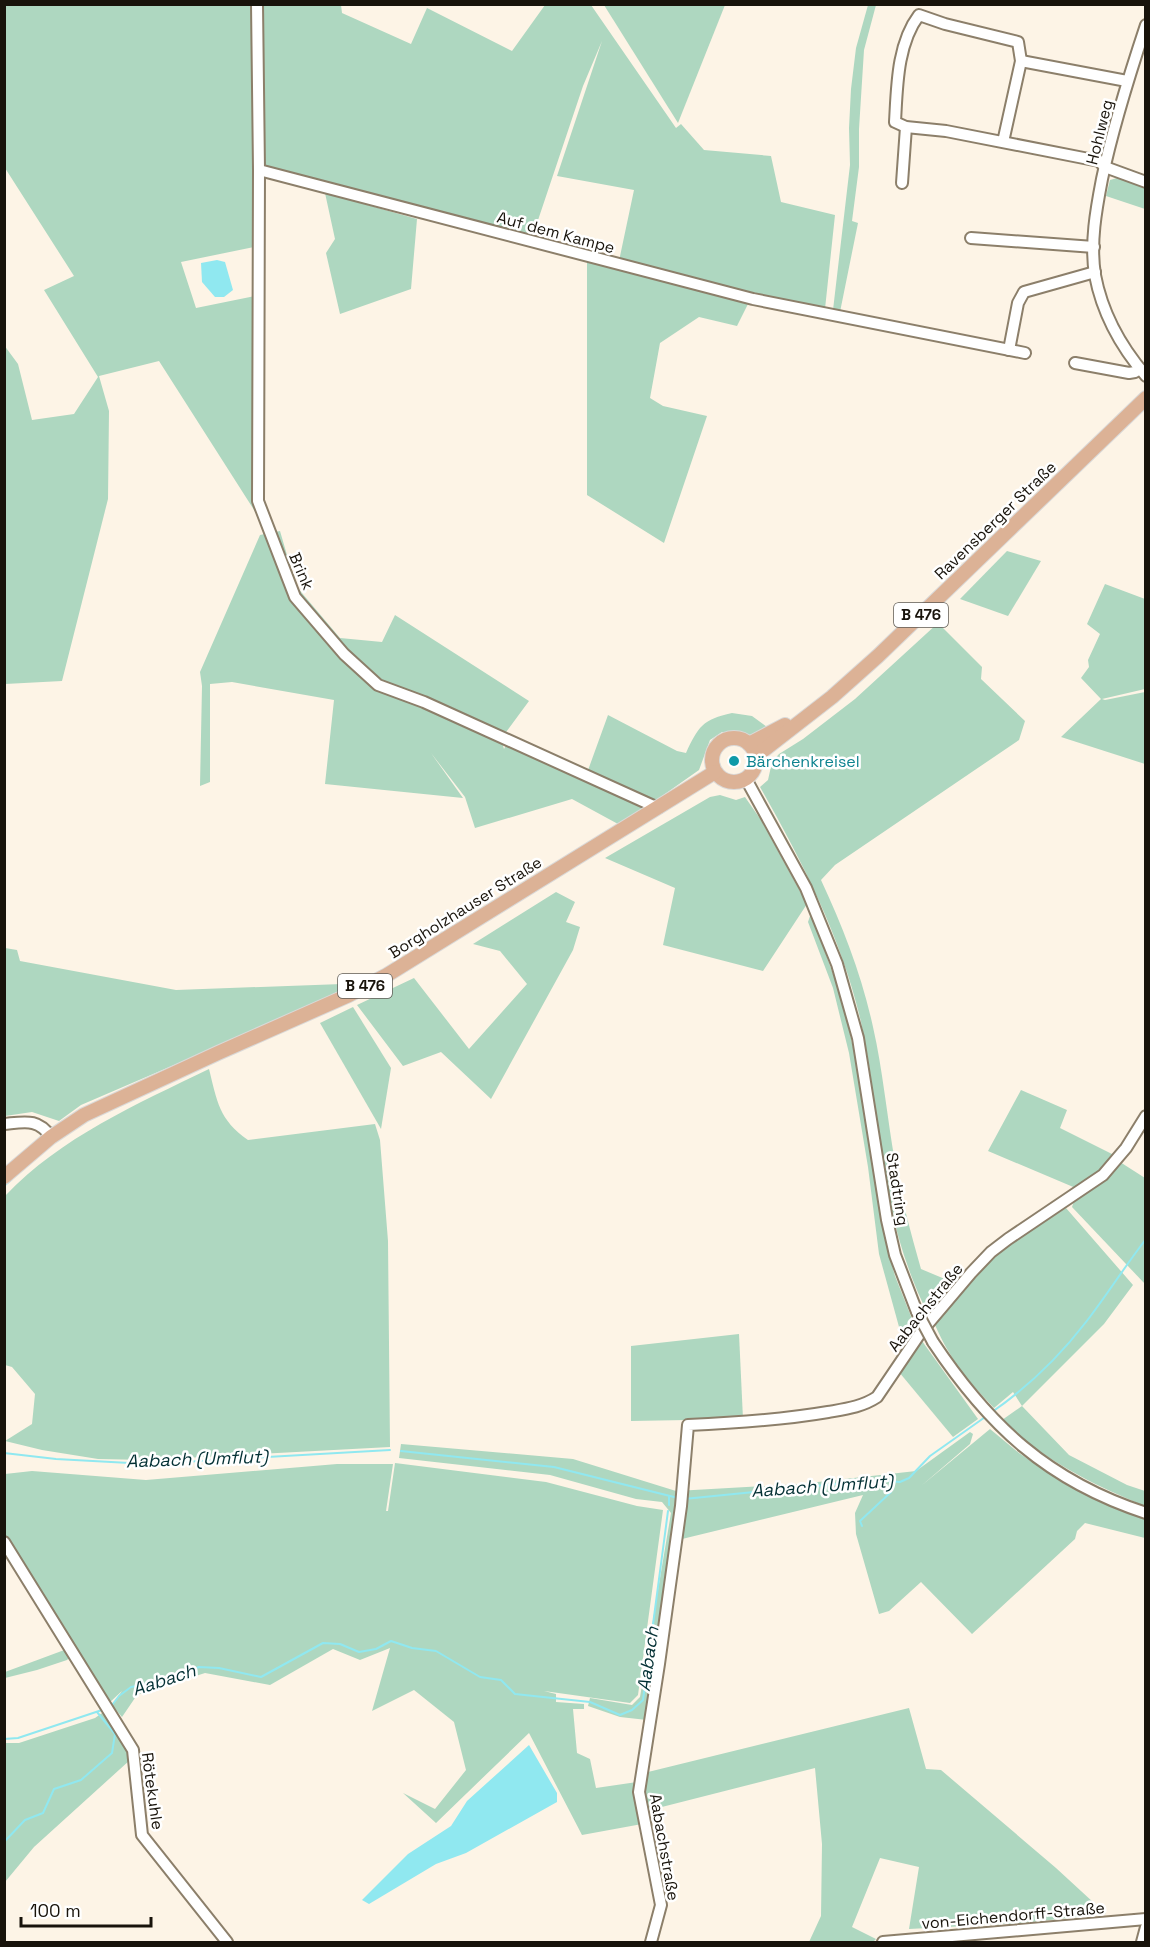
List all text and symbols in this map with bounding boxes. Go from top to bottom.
street label: Hohlweg [1081,97,1118,167]
street label: Auf dem Kampe [495,207,617,258]
street label: Ravensberger Straße [930,457,1061,584]
street label: Brink [284,549,319,594]
road number: B 476 [894,603,948,627]
place label: Bärchenkreisel [746,751,860,772]
marker: Bärchenkreisel [727,754,741,768]
street label: Borgholzhauser Straße [385,852,546,963]
road number: B 476 [338,974,392,998]
street label: Stadtring [881,1151,914,1227]
street label: Aabachstraße [883,1259,968,1356]
water label: Aabach (Umflut) [126,1444,270,1472]
water label: Aabach (Umflut) [750,1469,896,1502]
water label: Aabach [632,1624,664,1693]
water label: Aabach [129,1658,199,1701]
street label: Rötekuhle [137,1751,168,1831]
street label: Aabachstraße [645,1792,684,1902]
scale bar [21,1890,152,1928]
street label: von-Eichendorff-Straße [921,1897,1106,1934]
text: 100 m [30,1899,81,1922]

